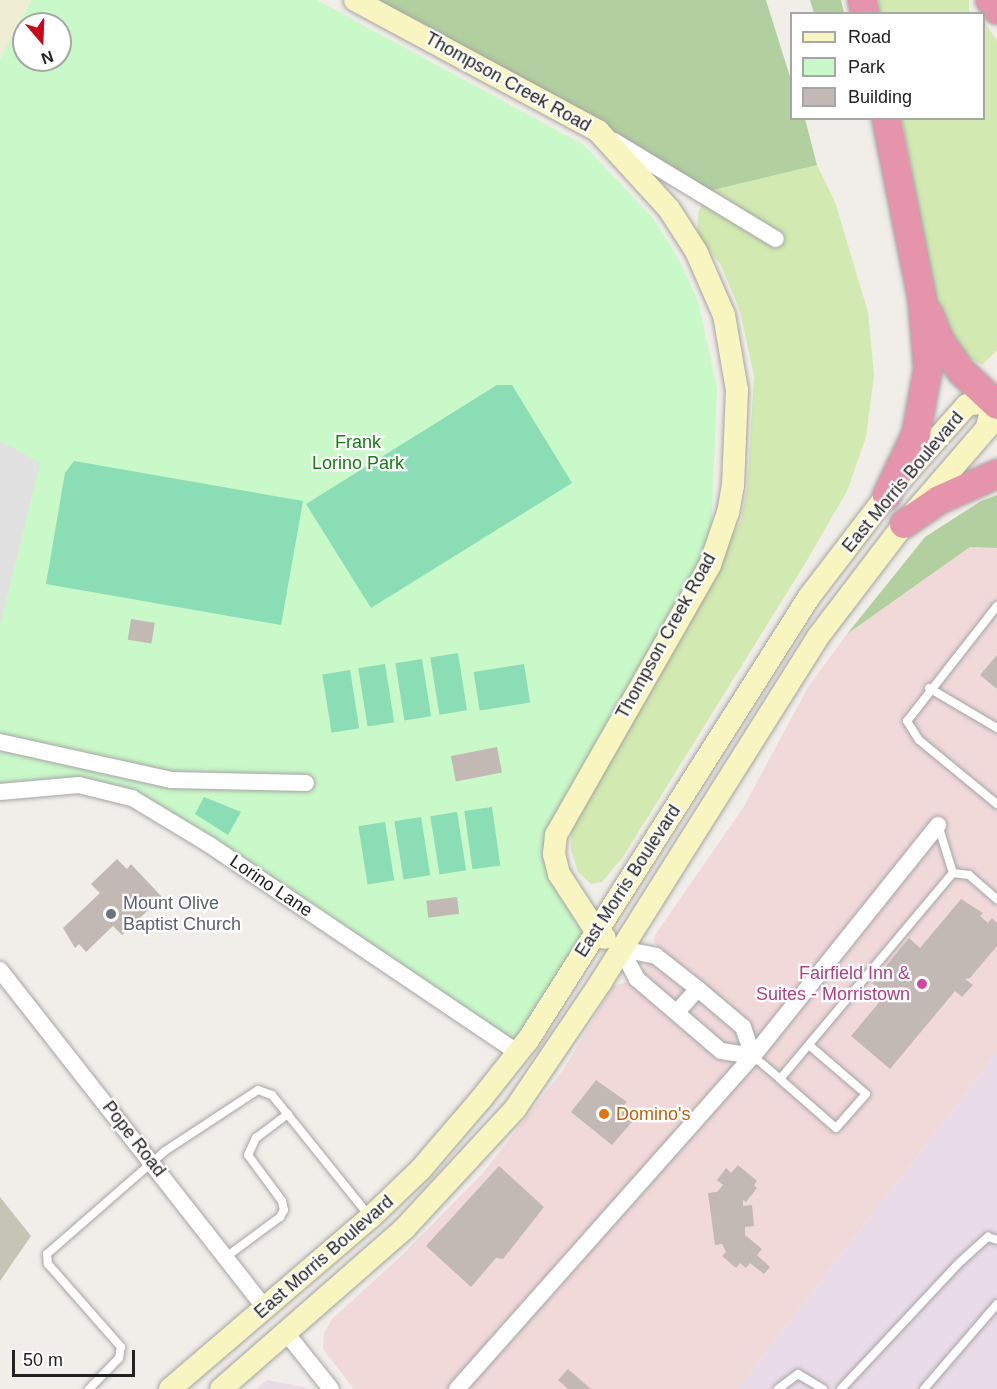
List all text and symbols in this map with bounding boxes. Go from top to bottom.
north arrow [12,12,72,72]
legend [790,12,985,120]
street label: Thompson Creek Road [421,27,595,137]
text: Road [848,27,891,47]
text: N [39,48,56,68]
text: Park [848,57,885,77]
text: Building [848,87,912,107]
street label: East Morris Boulevard [838,407,968,557]
park label: Frank Lorino Park [312,432,404,474]
street label: Thompson Creek Road [611,549,721,723]
street label: East Morris Boulevard [571,801,685,961]
street label: Lorino Lane [226,850,316,922]
place label: Mount Olive Baptist Church [123,893,241,936]
marker: Mount Olive Baptist Church [104,907,118,921]
place label: Fairfield Inn & Suites - Morristown [756,963,910,1006]
marker: Fairfield Inn & Suites - Morristown [915,977,929,991]
street label: Pope Road [98,1097,170,1181]
place label: Domino's [616,1103,690,1125]
marker: Domino's [597,1107,611,1121]
street label: East Morris Boulevard [250,1191,398,1323]
scale bar [15,1338,138,1376]
text: 50 m [23,1350,63,1370]

